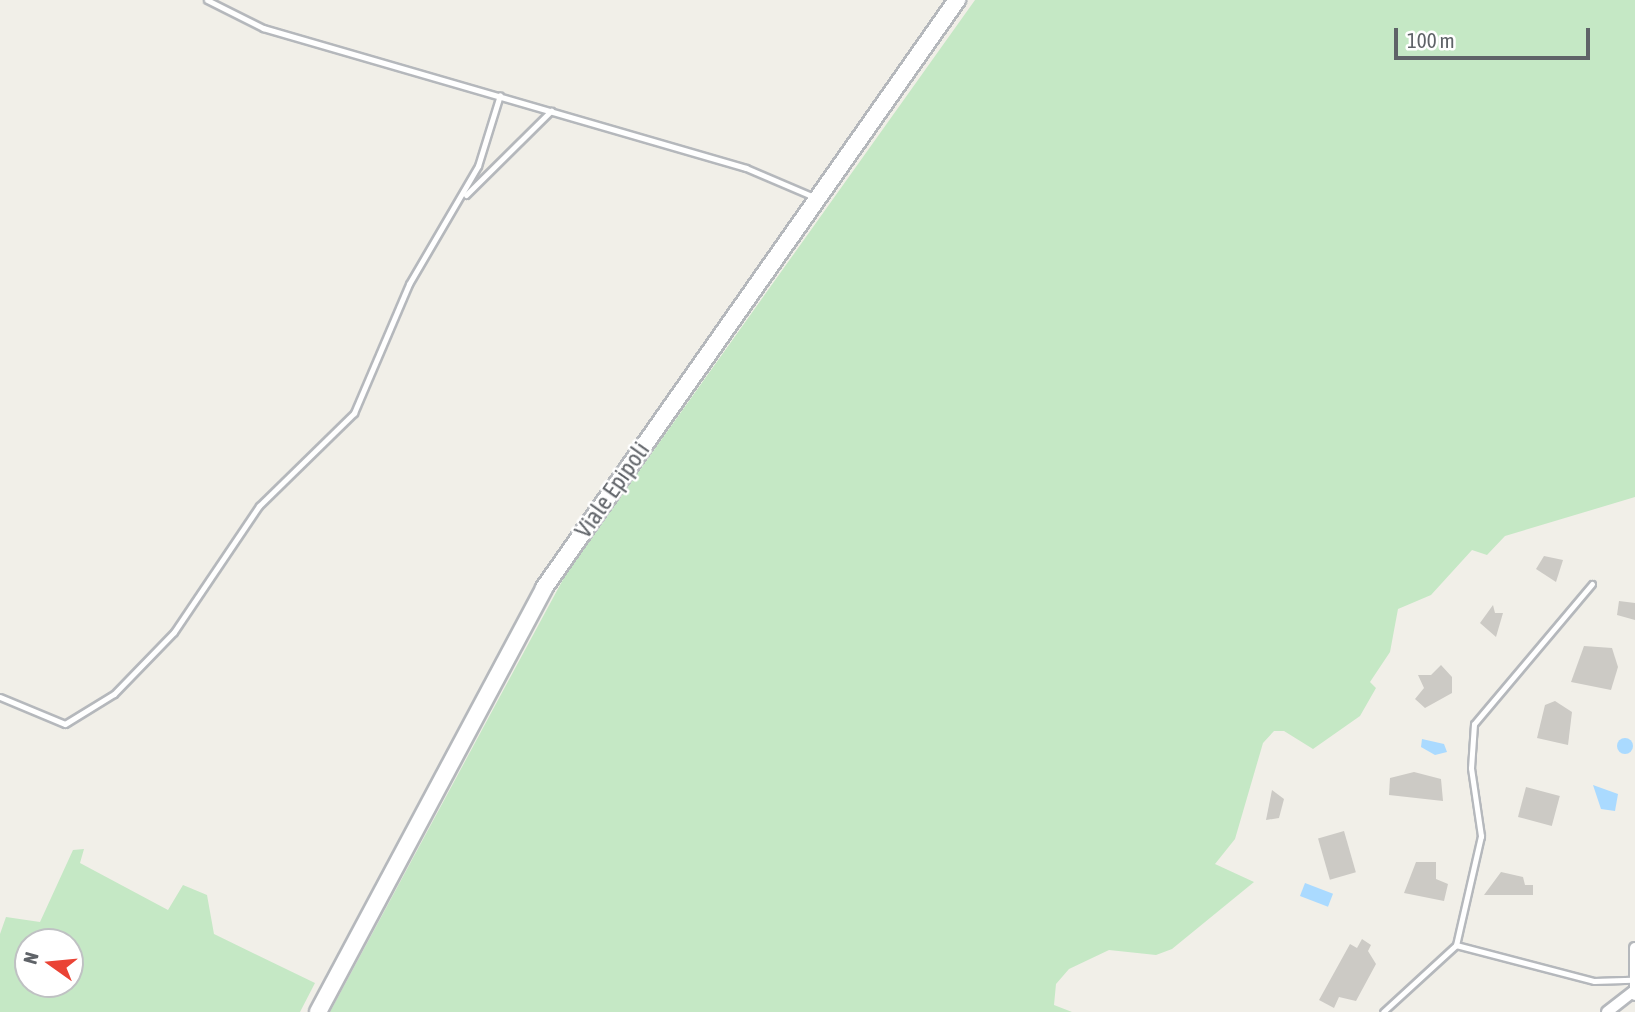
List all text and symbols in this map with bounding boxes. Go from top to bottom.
scale bar [1397,14,1593,58]
text: 100 m [1407,28,1455,52]
street label: Viale Epipoli [569,437,655,543]
north arrow [14,928,84,998]
text: N [19,950,43,966]

